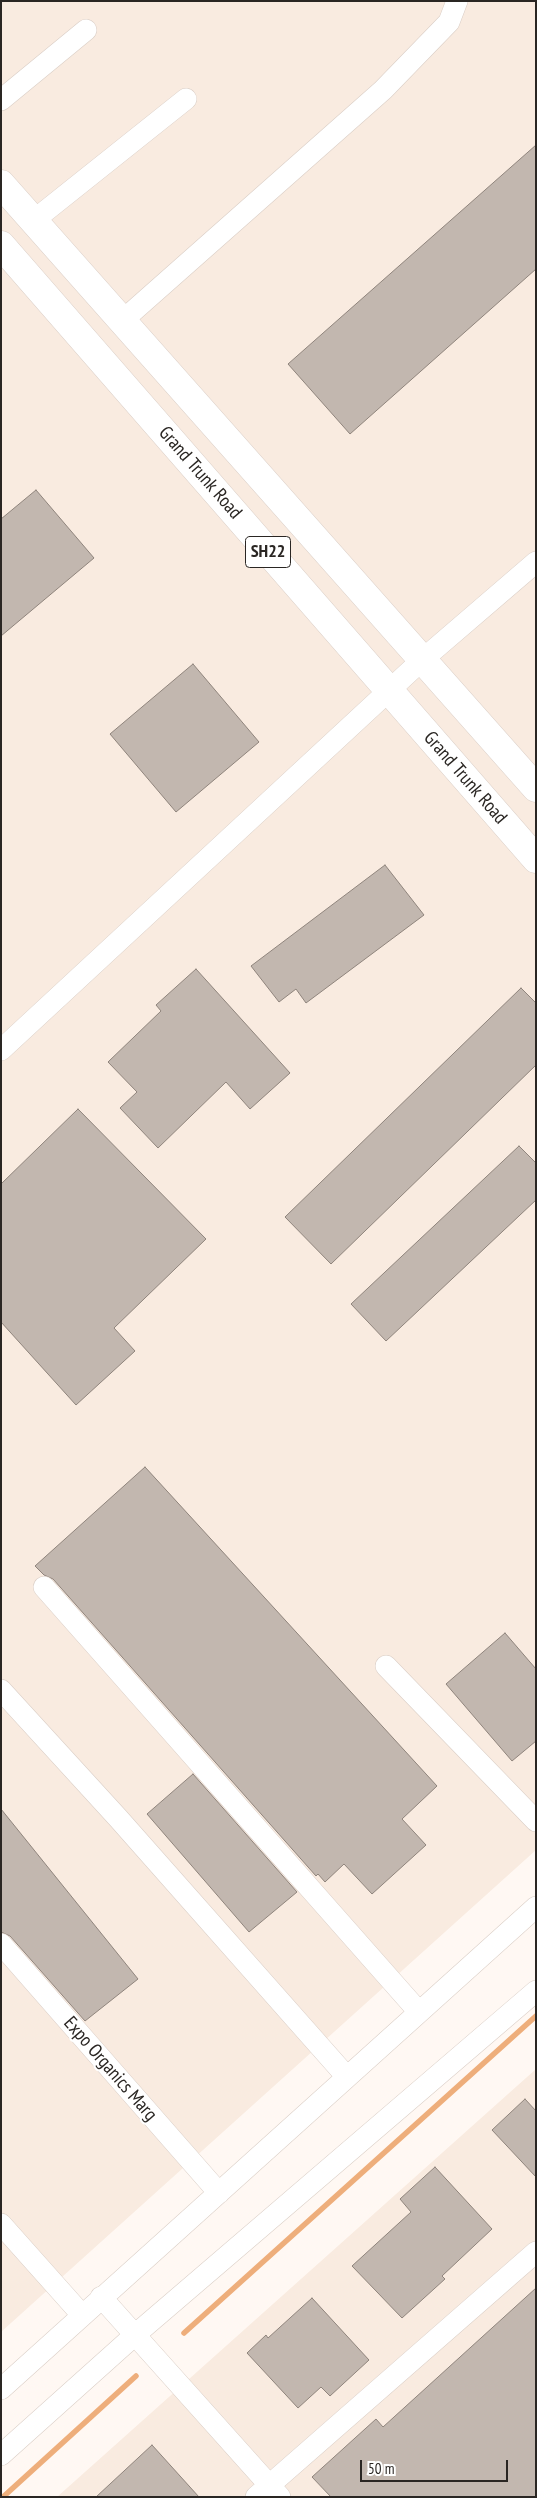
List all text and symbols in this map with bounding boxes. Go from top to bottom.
street label: Grand Trunk Road [154,422,246,524]
road number: SH22 [246,536,290,568]
street label: Grand Trunk Road [419,727,511,829]
street label: Expo Organics Marg [59,2012,161,2126]
scale bar [362,2450,510,2482]
text: 50 m [368,2459,394,2478]

